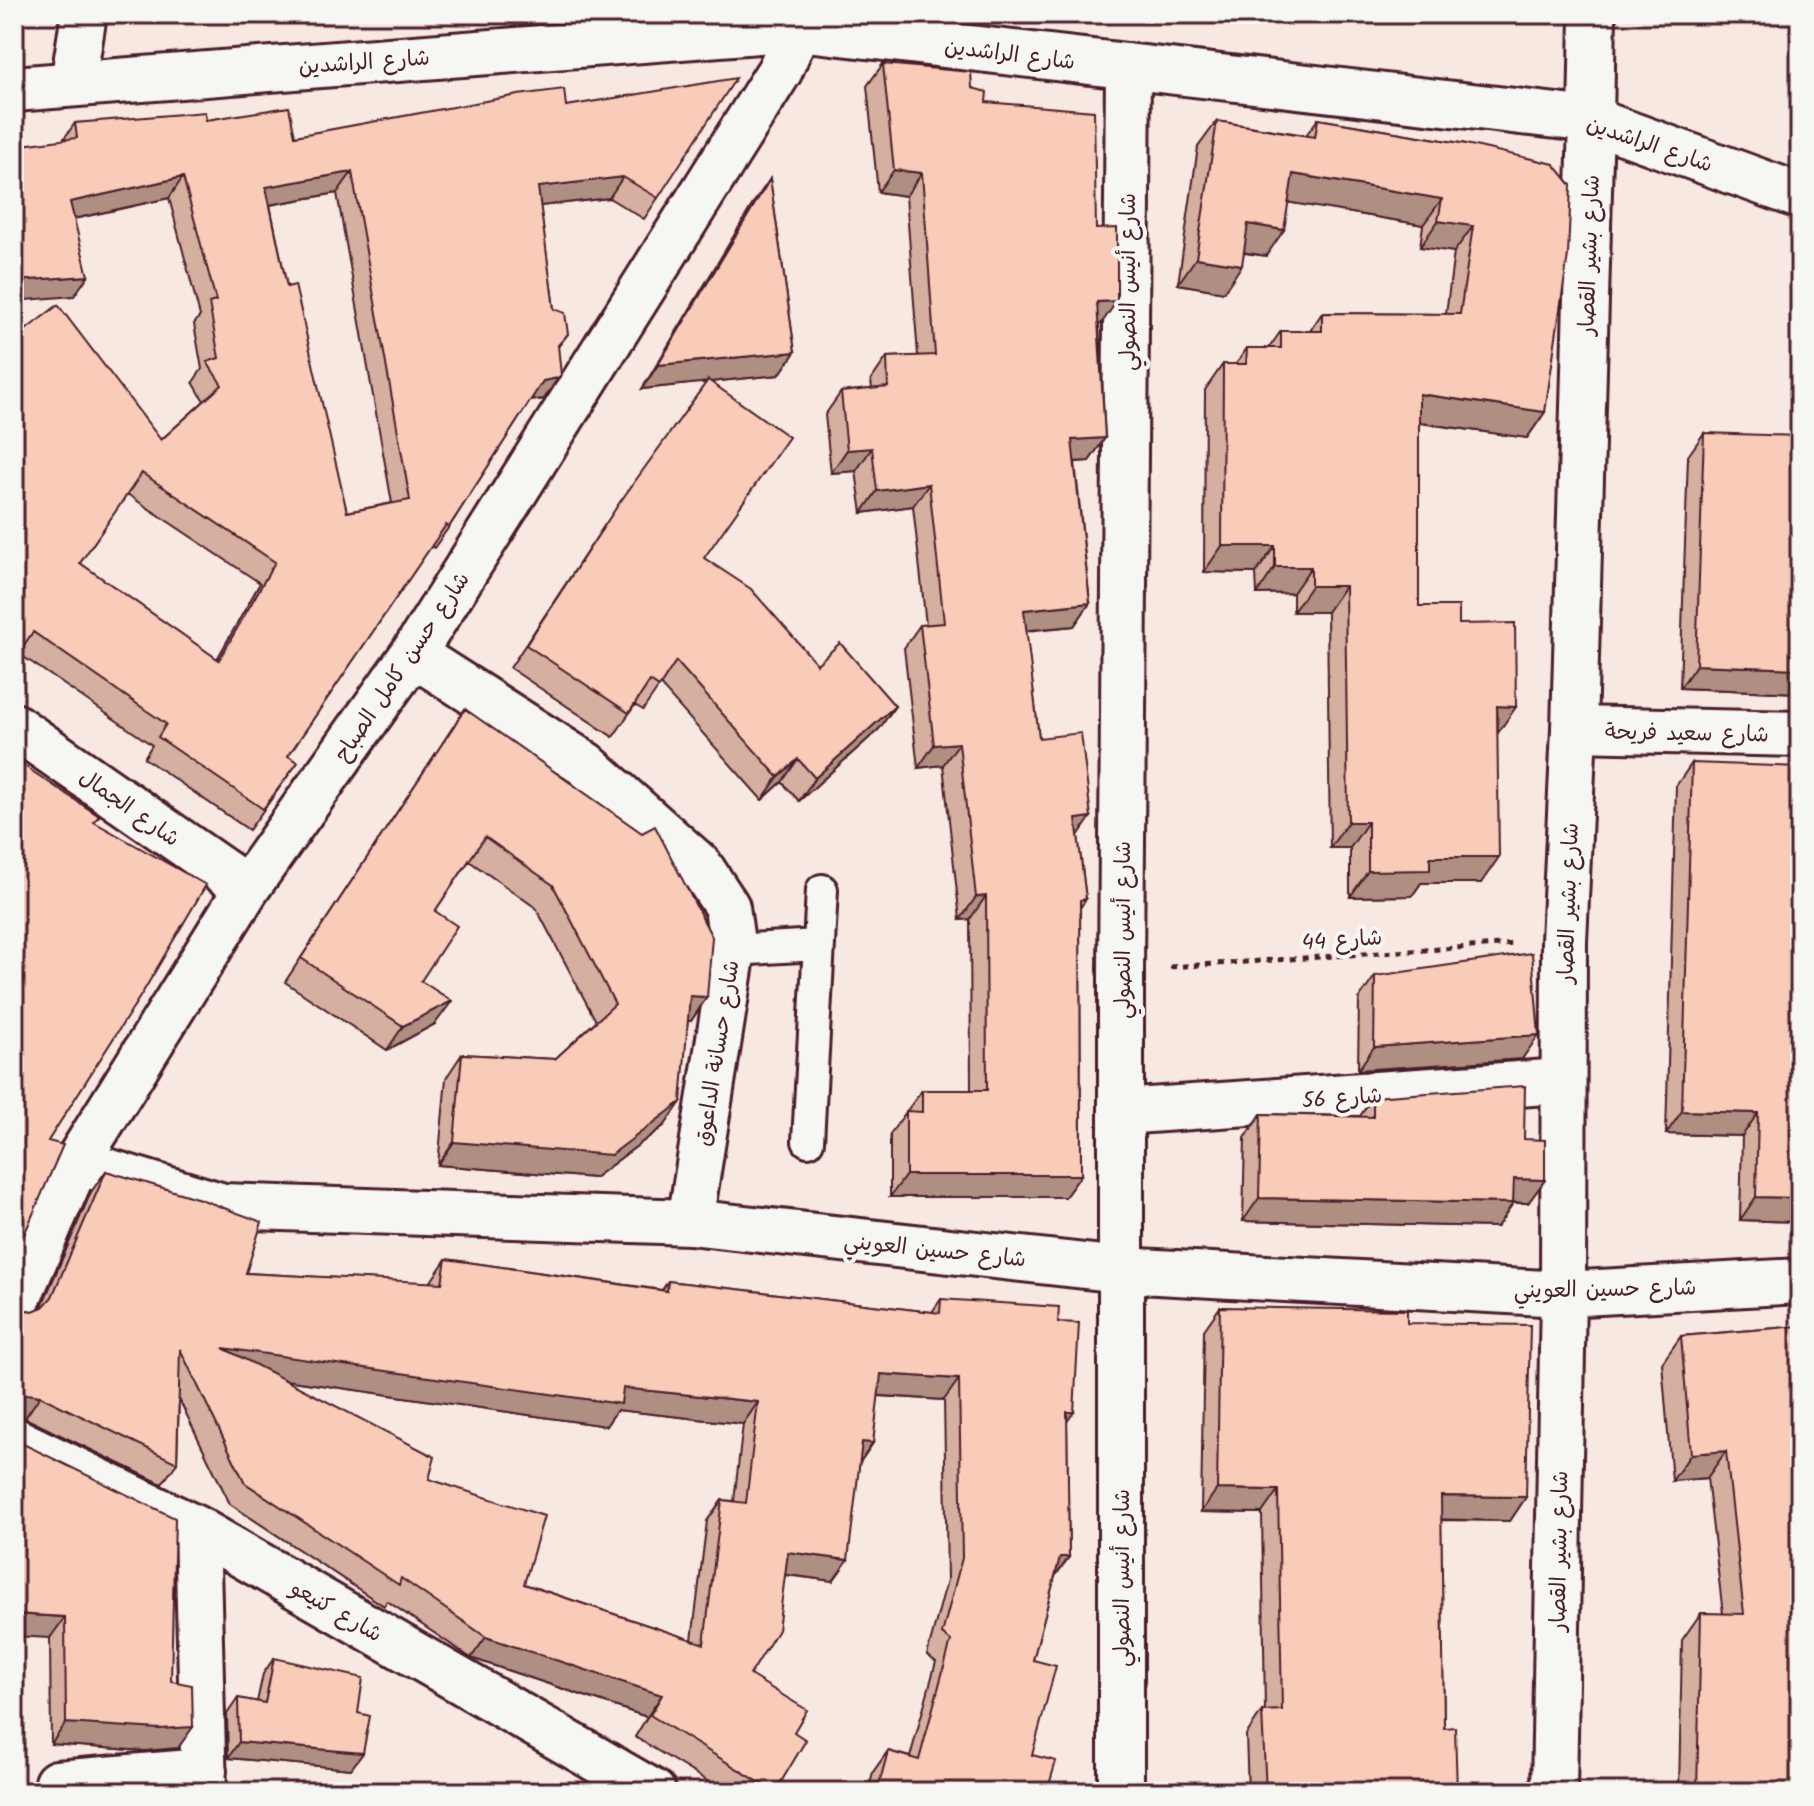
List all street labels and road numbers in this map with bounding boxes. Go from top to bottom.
street label: شارع الراشدين [942,30,1077,81]
street label: شارع الراشدين [297,41,431,86]
street label: شارع الراشدين [1581,107,1717,183]
street label: شارع بشير القصار [1570,174,1611,338]
street label: شارع أنيس النصولي [1112,193,1147,371]
street label: شارع حسن كامل الصباح [326,565,480,770]
street label: شارع سعيد فريحة [1605,716,1769,753]
street label: شارع الجمال [71,761,186,857]
street label: شارع بشير القصار [1549,822,1590,986]
street label: شارع أنيس النصولي [1107,841,1142,1019]
street label: شارع 44 [1301,921,1384,962]
street label: شارع حسانة الداعوق [686,958,750,1149]
street label: شارع 56 [1301,1079,1384,1120]
street label: شارع حسين العويني [842,1225,1028,1278]
street label: شارع حسين العويني [1513,1271,1697,1310]
street label: شارع بشير القصار [1542,1470,1579,1634]
street label: شارع أنيس النصولي [1106,1489,1141,1667]
street label: شارع كنيعو [282,1571,388,1653]

